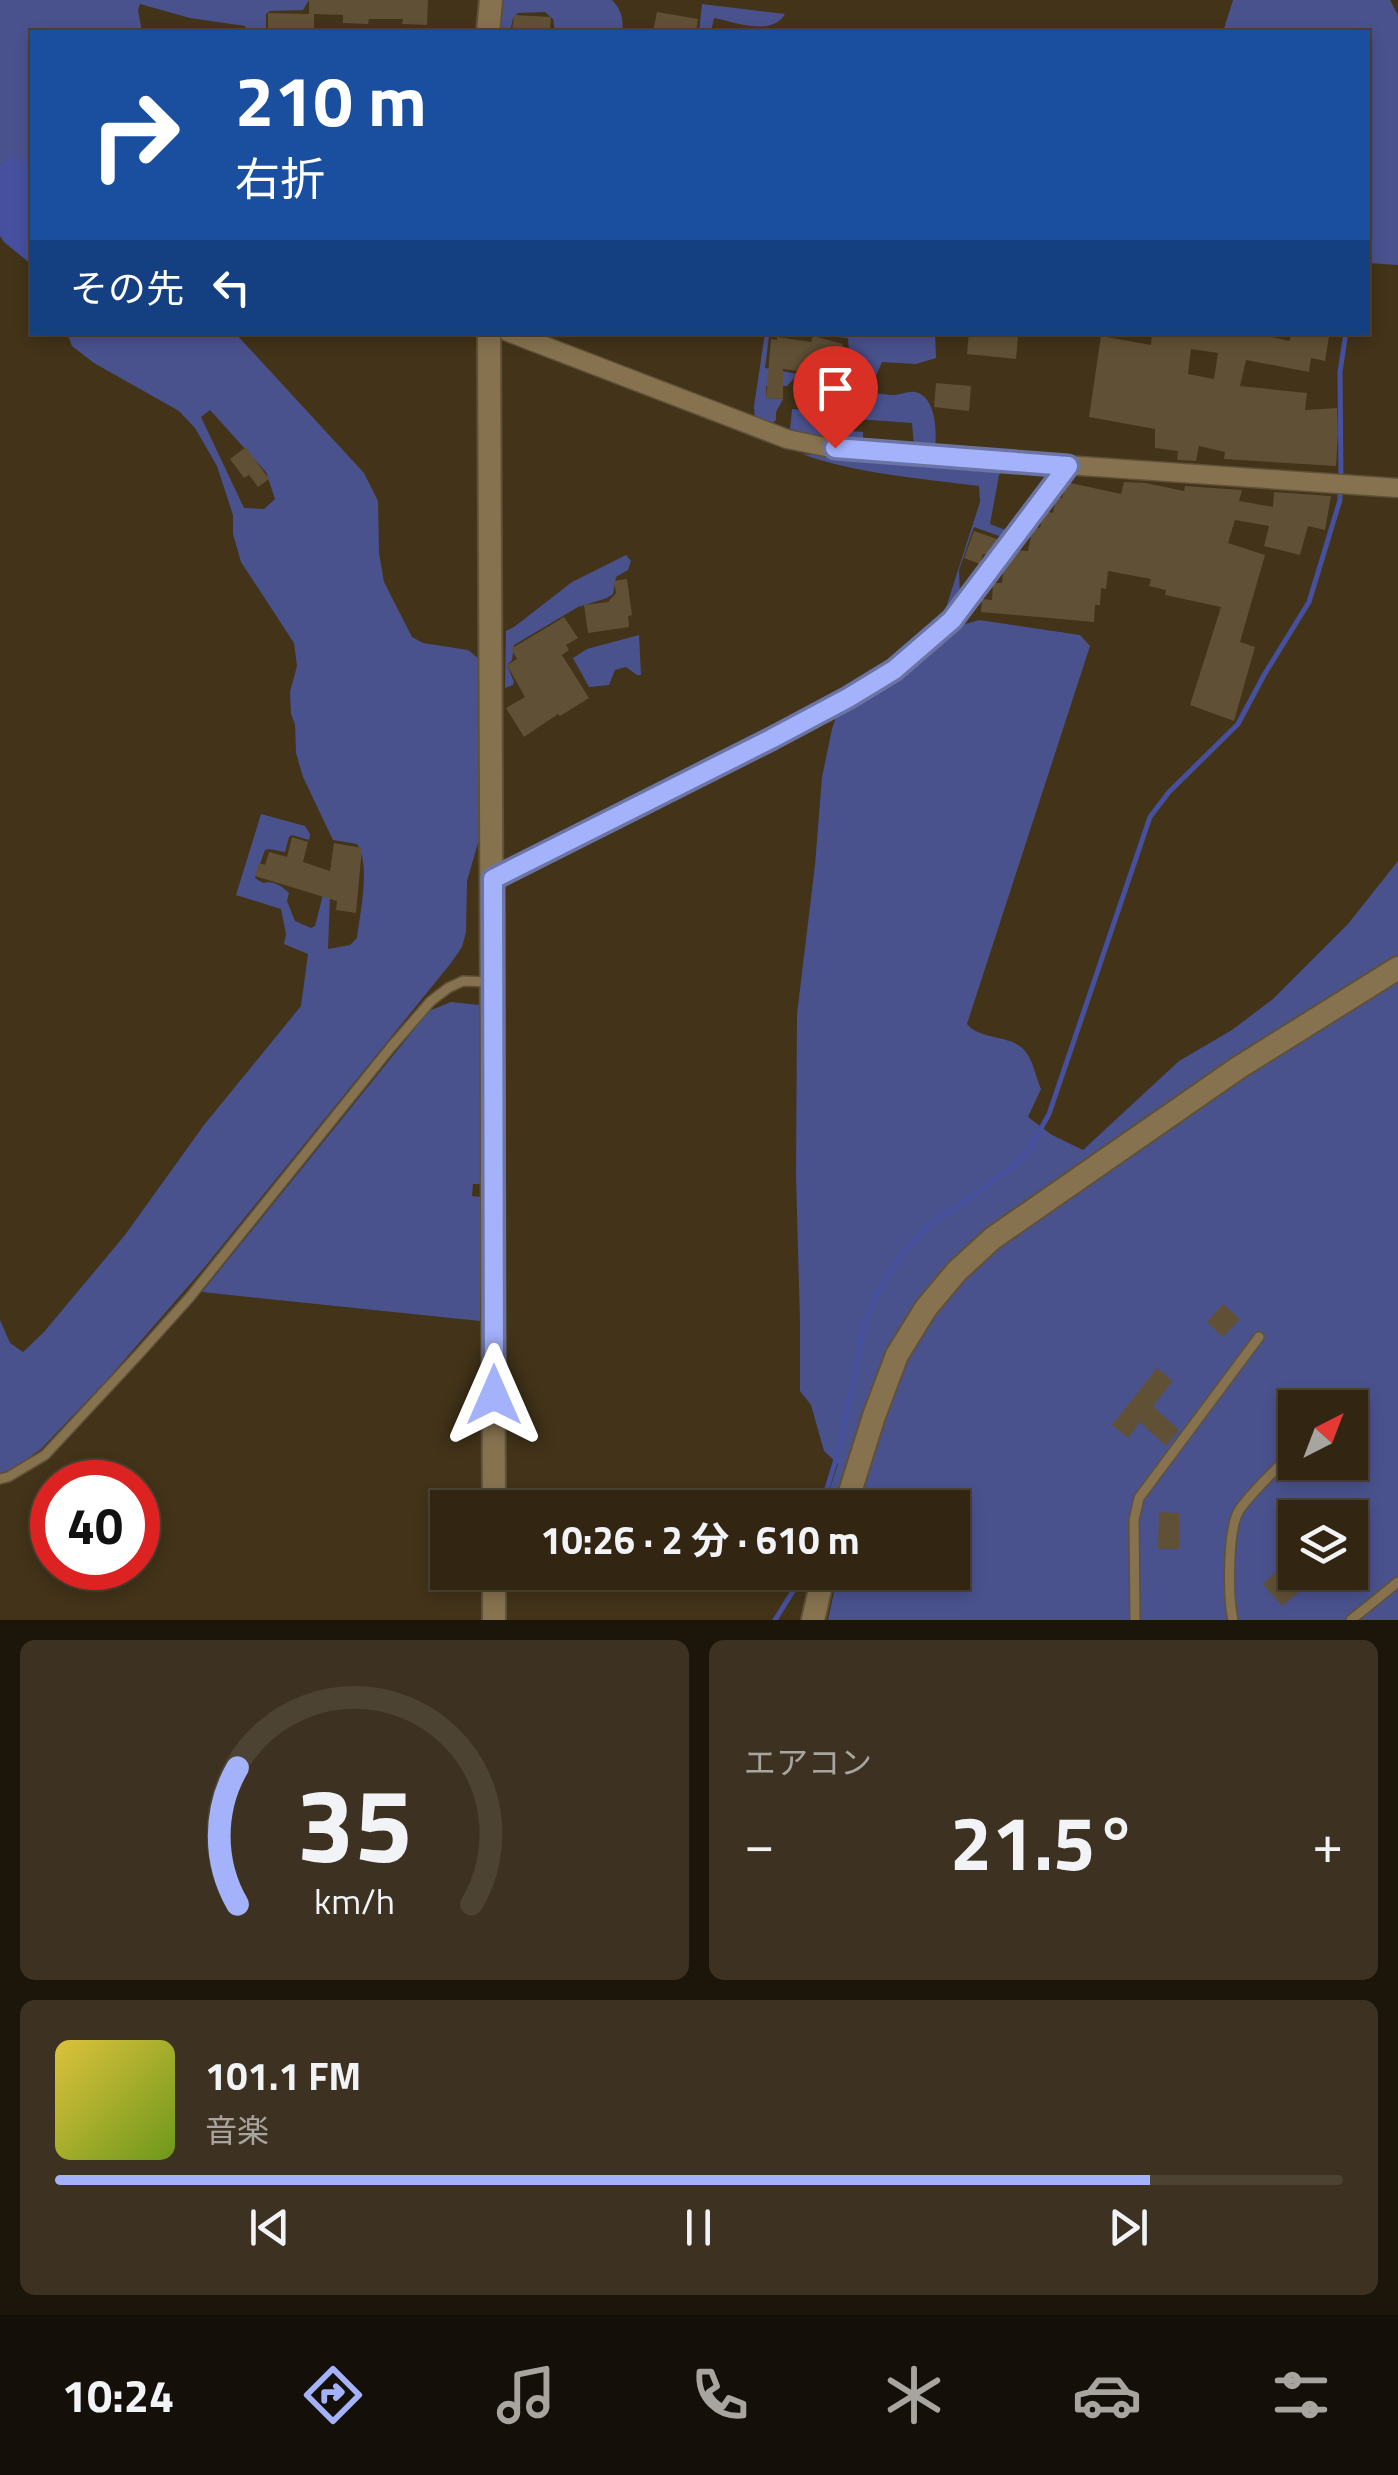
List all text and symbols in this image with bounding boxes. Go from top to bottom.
text: 210 m [235,47,427,153]
icon: right [70,70,200,200]
text: 右折 [235,144,325,212]
text: その先 [70,259,184,317]
icon: left [204,260,259,315]
pin [793,346,878,449]
icon: arrive [808,361,863,416]
position arrow [442,1343,546,1447]
north arrow [1278,1390,1368,1480]
map controls [1278,1390,1368,1590]
speed limit sign: 40 [30,1460,160,1590]
button: layers [1278,1500,1368,1590]
text: 10:26 · 2 分 · 610 m [540,1511,860,1569]
text: エアコン [744,1738,872,1786]
text: 35 [296,1744,413,1902]
text: 21.5° [950,1785,1137,1899]
text: − [744,1801,775,1884]
text: + [1312,1801,1343,1884]
text: km/h [314,1873,395,1928]
text: 101.1 FM [205,2047,361,2105]
text: 音楽 [205,2106,269,2154]
icon: previous [242,2200,297,2255]
icon: pause [671,2200,726,2255]
icon: next [1101,2200,1156,2255]
icon: directions [298,2360,368,2430]
icon: music [491,2360,561,2430]
icon: phone [685,2360,755,2430]
icon: climate [879,2360,949,2430]
icon: car [1072,2360,1142,2430]
icon: filters [1266,2360,1336,2430]
text: 10:24 [62,2361,174,2429]

